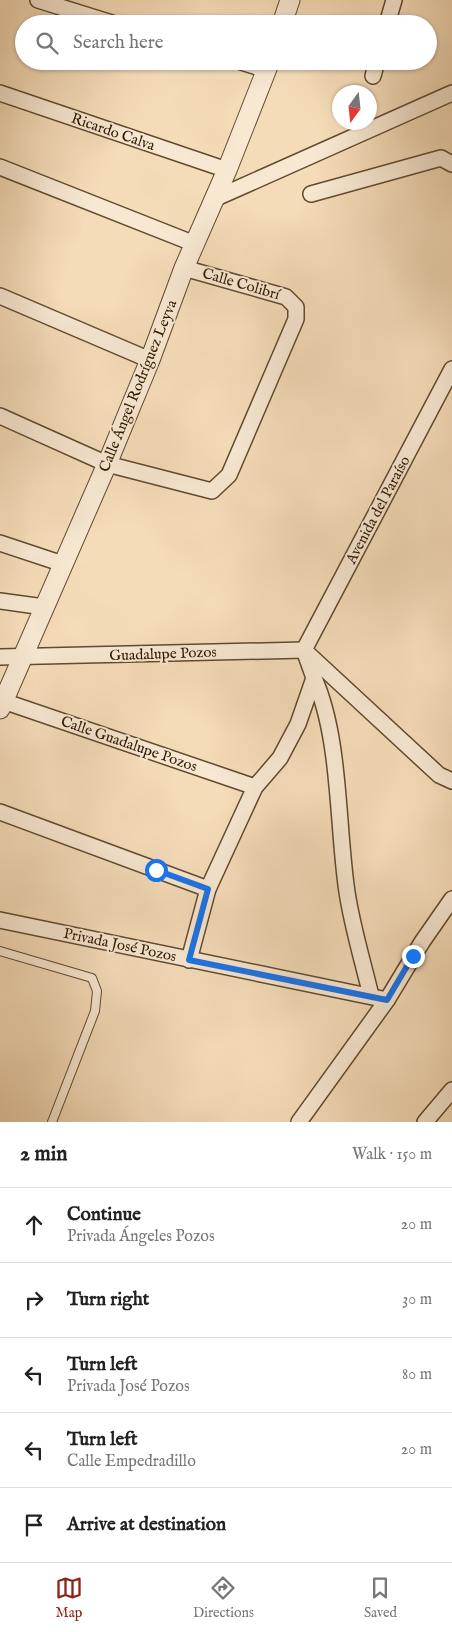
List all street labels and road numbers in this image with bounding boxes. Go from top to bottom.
street label: Ricardo Calva [69,109,158,155]
street label: Calle Colibrí [200,264,283,304]
street label: Calle Ángel Rodríguez Leyva [95,297,181,475]
street label: Avenida del Paraíso [341,453,414,568]
street label: Guadalupe Pozos [109,643,217,665]
street label: Calle Guadalupe Pozos [58,712,200,776]
street label: Privada José Pozos [62,924,178,966]

